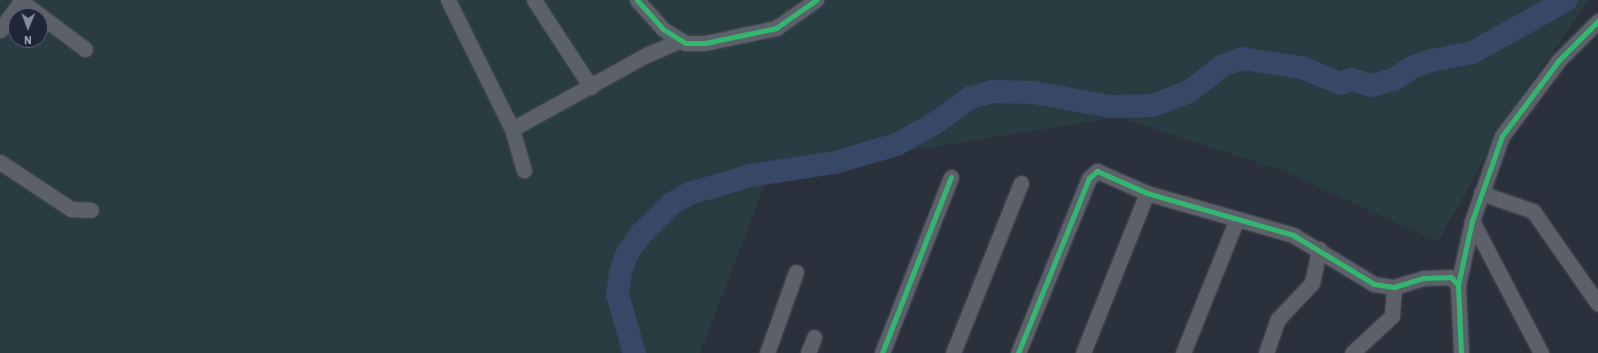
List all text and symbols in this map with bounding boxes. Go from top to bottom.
north arrow [8,8,48,48]
text: N [24,33,32,46]

